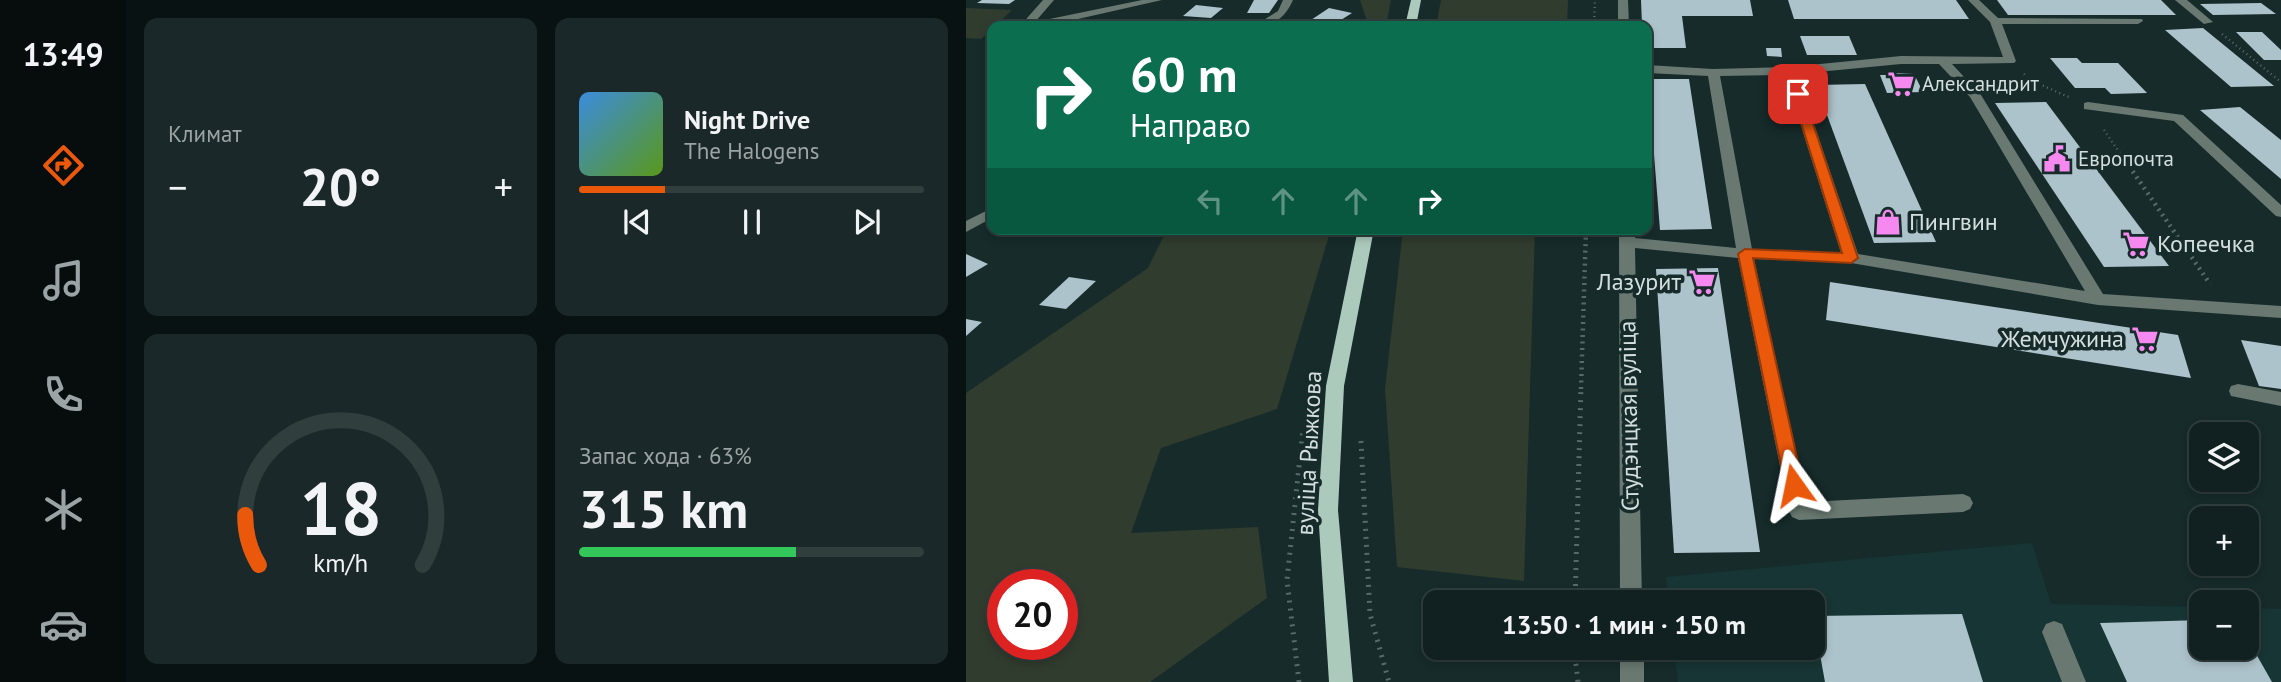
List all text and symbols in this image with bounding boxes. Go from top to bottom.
text: 13:49 [22,33,104,75]
text: 60 m [1130,42,1237,106]
icon: right [1015,49,1106,140]
pin [1768,64,1828,124]
supermarket icon: Александрит [1886,69,1916,99]
place label: Александрит [1922,70,2040,97]
icon: arrive [1779,75,1817,113]
text: Night Drive [684,103,810,136]
text: Направо [1130,104,1251,146]
text: Климат [168,119,242,148]
text: The Halogens [684,136,819,165]
icon: directions [39,141,88,190]
public building icon: Европочта [2042,144,2072,174]
place label: Европочта [2078,145,2174,172]
text: 20° [300,153,381,220]
text: − [168,162,187,211]
text: + [494,162,513,211]
icon: left [1191,182,1229,220]
icon: ahead [1264,182,1302,220]
icon: ahead [1337,182,1375,220]
icon: right [1410,182,1448,220]
icon: previous [618,203,656,241]
icon: pause [733,203,771,241]
icon: next [848,203,886,241]
place label: Пингвин [1909,206,1998,237]
shop icon: Пингвин [1873,207,1903,237]
place label: Копеечка [2157,228,2255,259]
supermarket icon: Копеечка [2121,229,2151,259]
icon: music [39,256,88,305]
place label: Лазурит [1596,266,1681,297]
supermarket icon: Лазурит [1687,267,1717,297]
street label: Студэнцкая вуліца [1611,321,1646,511]
place label: Жемчужина [2000,323,2124,354]
supermarket icon: Жемчужина [2130,324,2160,354]
icon: phone [39,370,88,419]
street label: вуліца Рыжкова [1289,370,1328,536]
map controls [2189,422,2259,660]
button: layers [2189,422,2259,492]
text: Запас хода · 63% [579,441,752,470]
position arrow [1757,448,1831,522]
text: 18 [299,461,382,555]
text: 315 km [579,475,748,542]
icon: climate [39,485,88,534]
button: + [2189,506,2259,576]
text: km/h [313,547,368,579]
speed limit sign: 20 [987,569,1078,660]
button: − [2189,590,2259,660]
icon: car [39,600,88,649]
text: 13:50 · 1 мин · 150 m [1502,608,1746,641]

